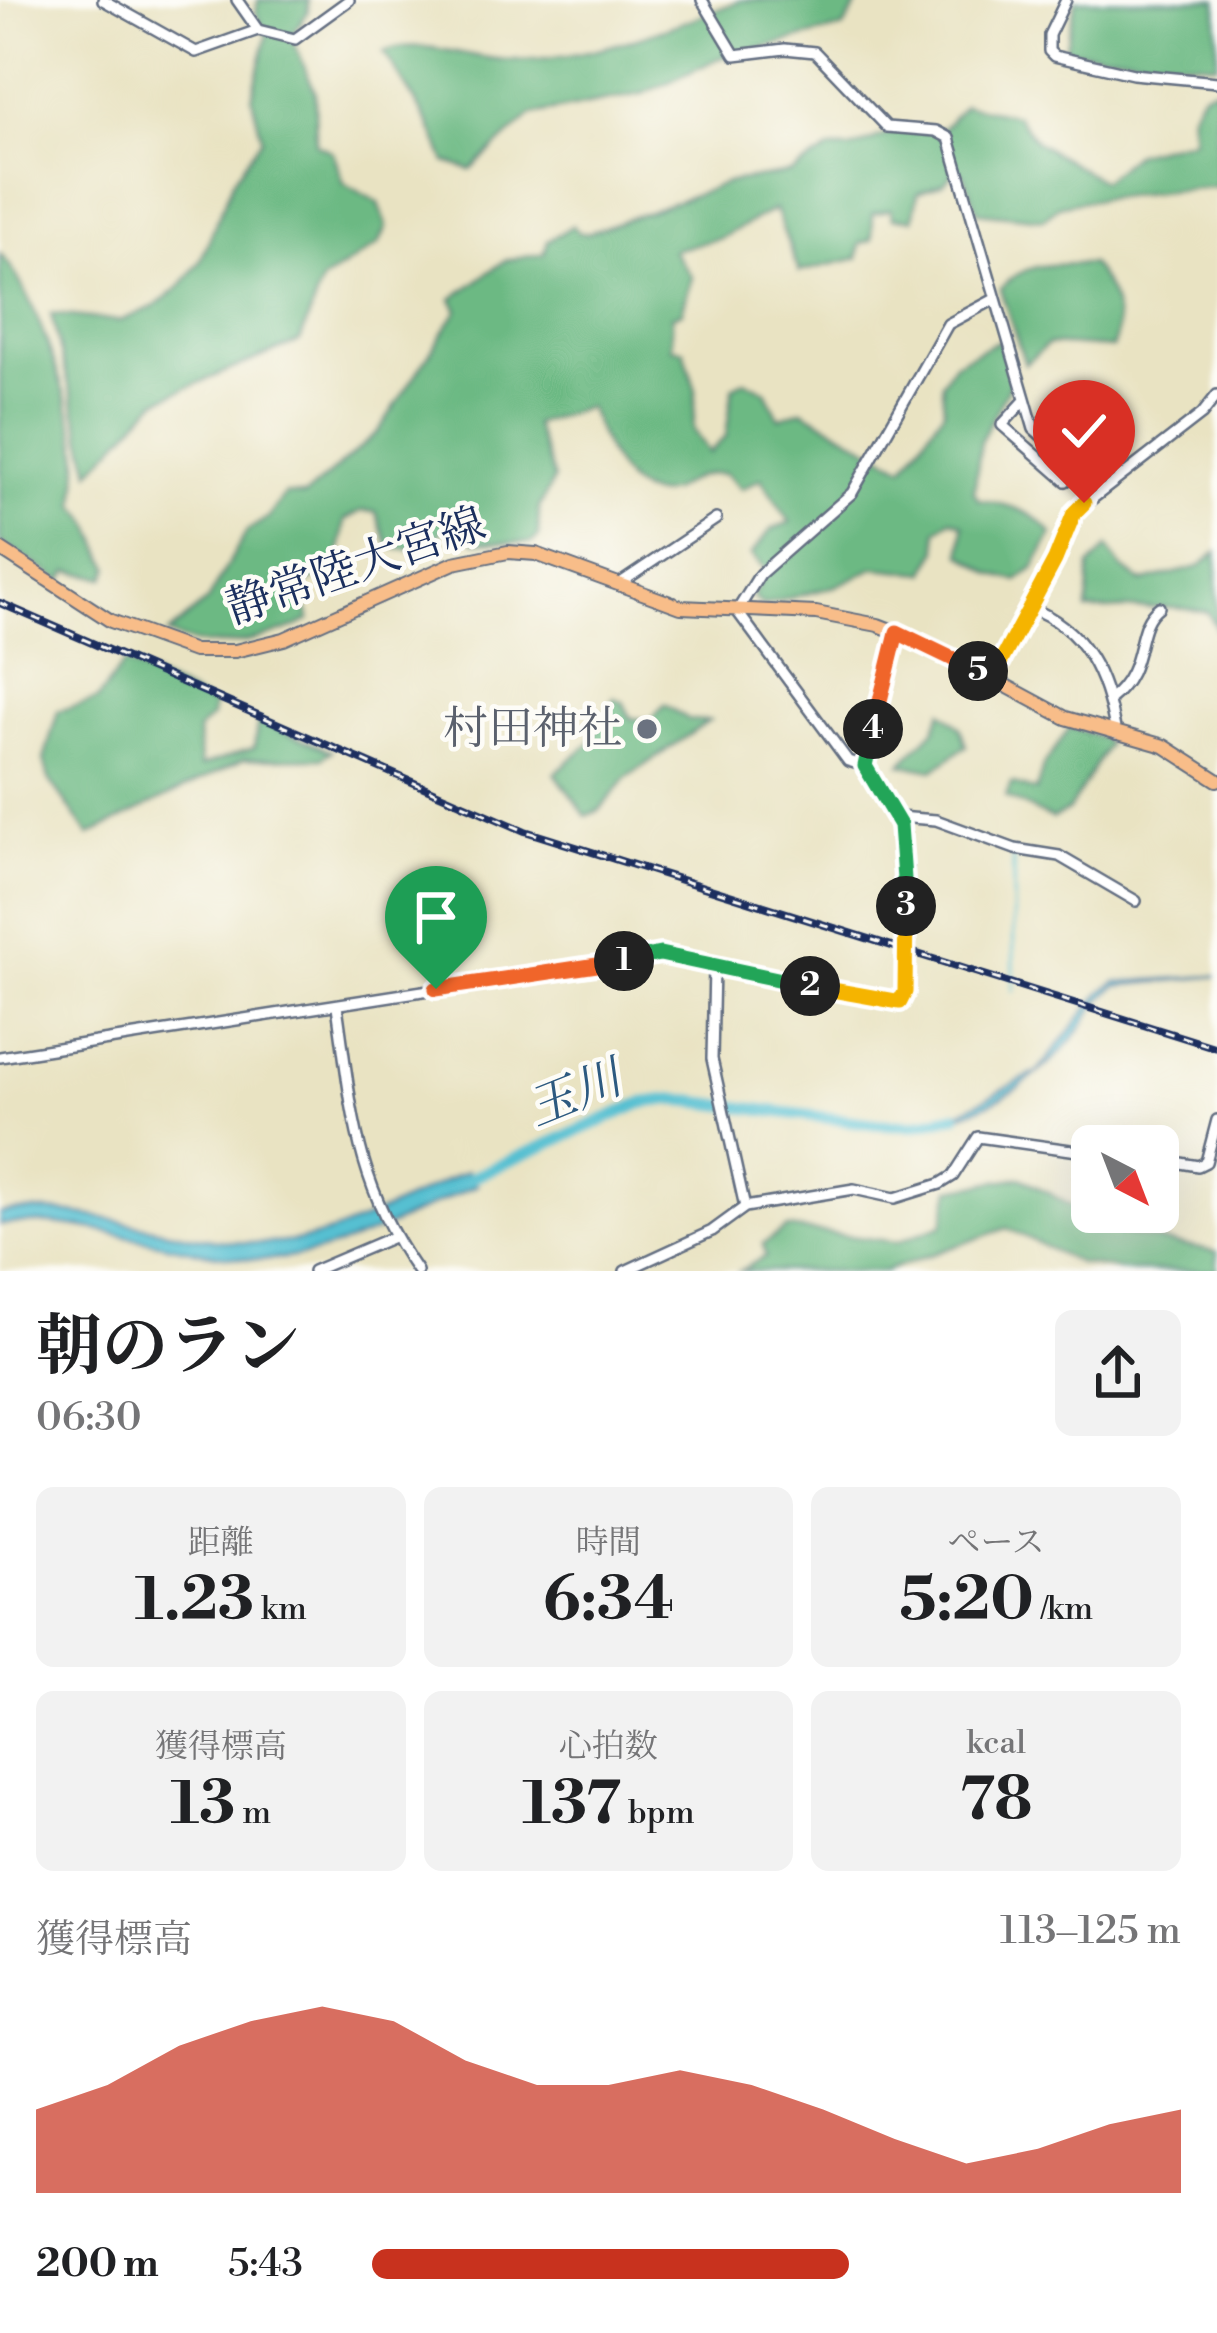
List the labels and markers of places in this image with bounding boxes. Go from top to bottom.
pin [1033,380,1135,503]
pin: 5 [948,641,1008,701]
pin: 4 [843,699,903,759]
place label: 村田神社 [443,701,623,758]
marker: 村田神社 [634,716,660,742]
pin [385,866,487,989]
pin: 3 [876,876,936,936]
pin: 1 [594,931,654,991]
pin: 2 [780,956,840,1016]

